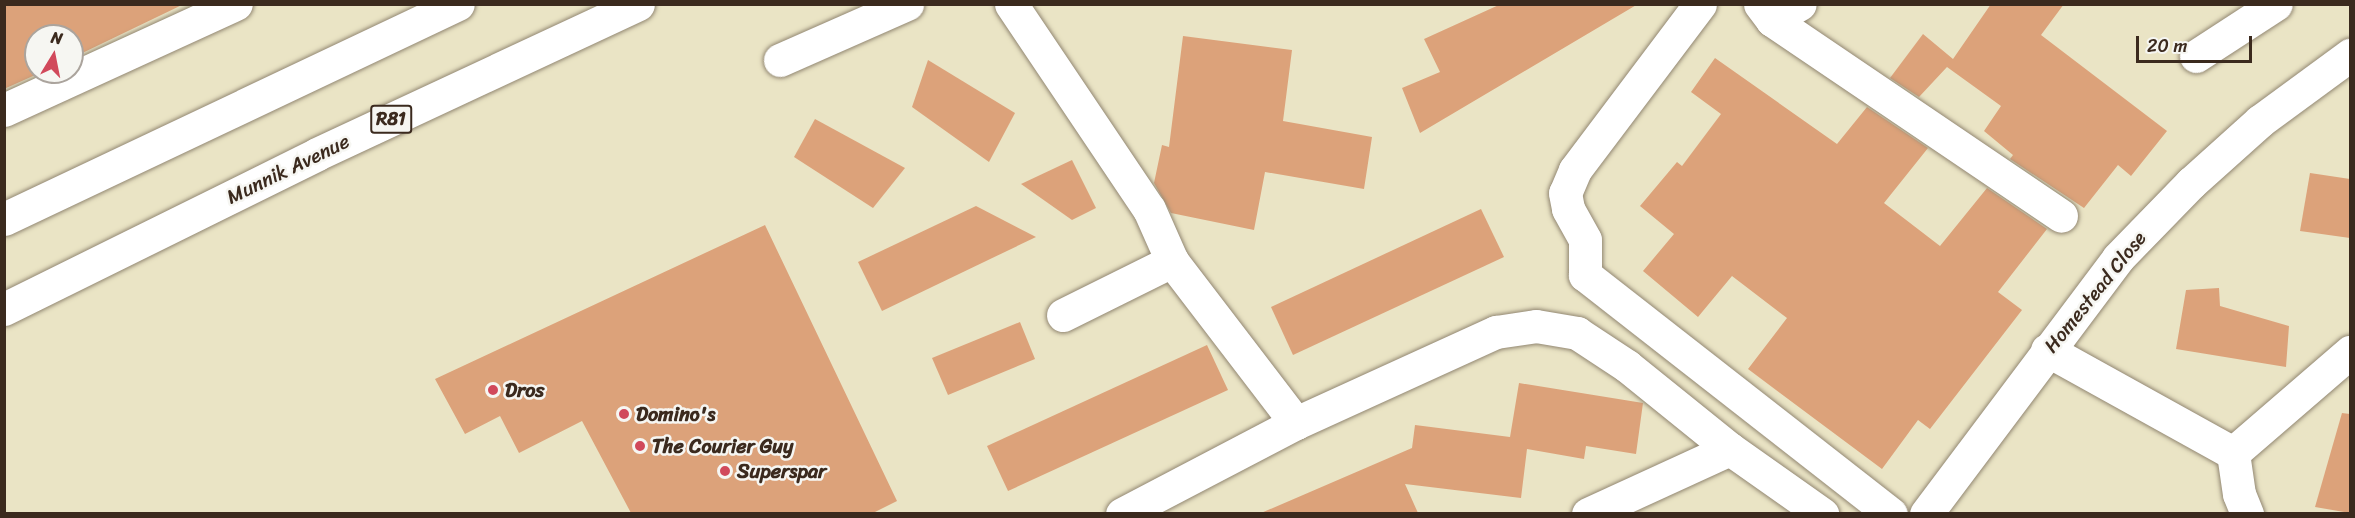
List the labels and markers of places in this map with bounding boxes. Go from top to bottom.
place label: Dros [505,378,545,402]
marker: Dros [486,383,500,397]
place label: Domino's [636,402,715,426]
marker: Domino's [617,407,631,421]
place label: The Courier Guy [652,434,793,458]
marker: The Courier Guy [633,439,647,453]
place label: Superspar [737,459,826,483]
marker: Superspar [718,464,732,478]

